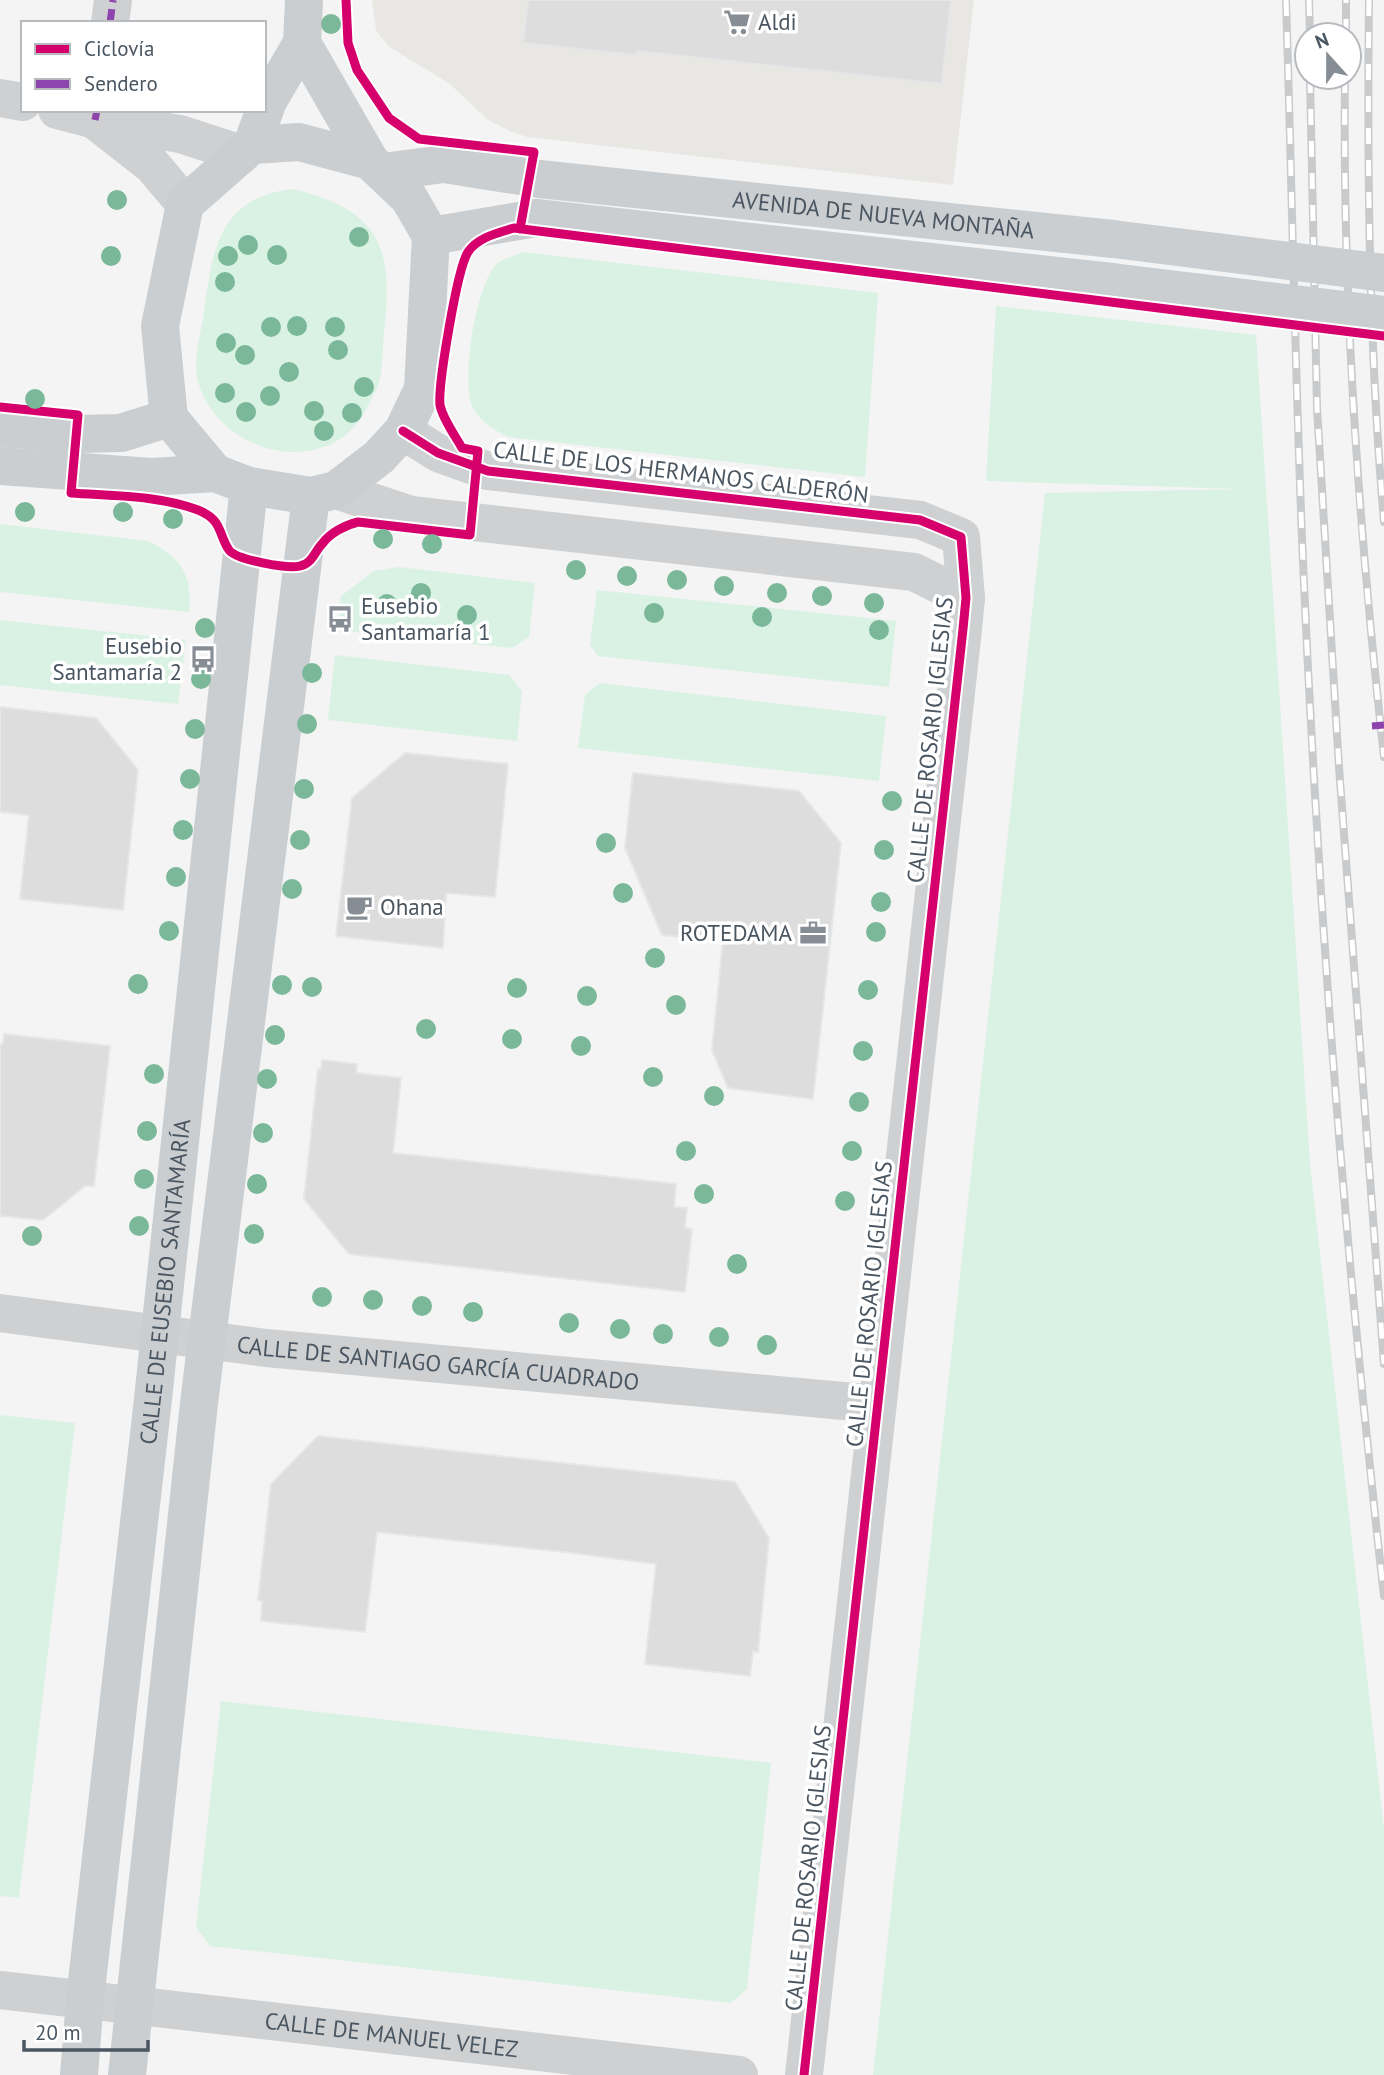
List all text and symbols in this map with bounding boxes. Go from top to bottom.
supermarket icon: Aldi [722,7,752,37]
place label: Aldi [758,7,797,36]
legend [21,21,266,112]
north arrow [1293,21,1363,91]
text: N [1312,27,1332,54]
text: Ciclovía [84,35,154,62]
text: Sendero [84,70,158,97]
street label: AVENIDA DE NUEVA MONTAÑA [731,184,1036,245]
street label: CALLE DE LOS HERMANOS CALDERÓN [492,434,870,509]
place label: Eusebio Santamaría 1 [361,591,491,646]
street label: CALLE DE ROSARIO IGLESIAS [900,595,959,884]
bus stop icon: Eusebio Santamaría 1 [325,604,355,634]
place label: Eusebio Santamaría 2 [52,631,182,686]
bus stop icon: Eusebio Santamaría 2 [188,644,218,674]
cafe icon: Ohana [344,892,374,922]
place label: Ohana [380,892,444,921]
place label: ROTEDAMA [680,918,793,947]
office icon: ROTEDAMA [798,918,828,948]
street label: CALLE DE EUSEBIO SANTAMARÍA [133,1117,196,1446]
street label: CALLE DE ROSARIO IGLESIAS [839,1159,898,1448]
street label: CALLE DE SANTIAGO GARCÍA CUADRADO [235,1329,641,1396]
street label: CALLE DE ROSARIO IGLESIAS [778,1723,837,2012]
street label: CALLE DE MANUEL VELEZ [263,2006,520,2063]
scale bar [24,2008,149,2052]
text: 20 m [35,2019,81,2046]

